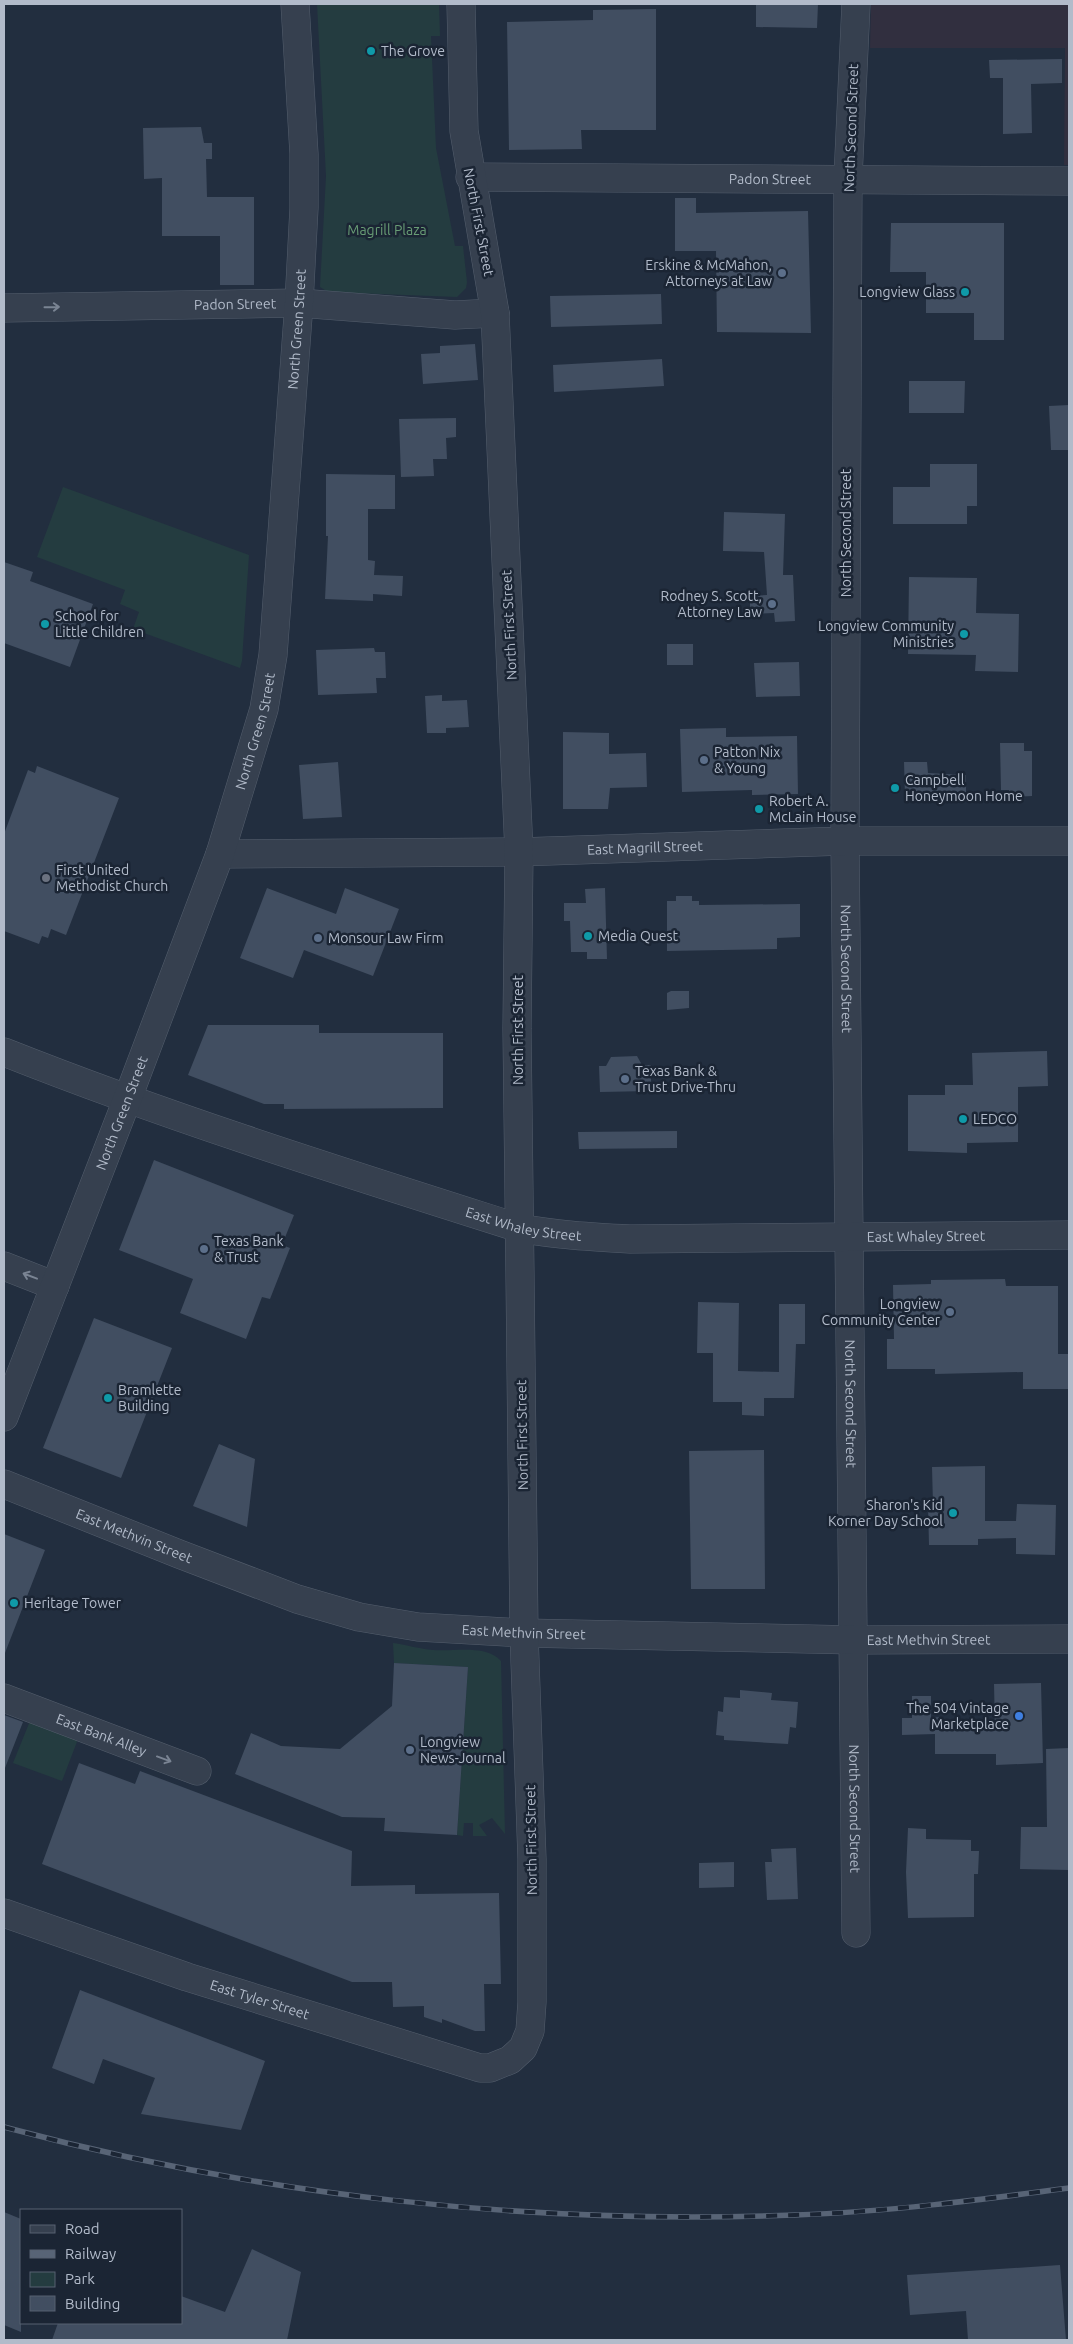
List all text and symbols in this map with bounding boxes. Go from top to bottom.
place label: The Grove [381,43,445,59]
marker: The Grove [365,45,377,57]
street label: North Second Street [841,63,861,192]
street label: North First Street [461,166,497,278]
street label: Padon Street [729,171,812,187]
park label: Magrill Plaza [347,222,427,238]
place label: Erskine & McMahon, Attorneys at Law [645,257,772,289]
marker: Erskine & McMahon, Attorneys at Law [776,267,788,279]
street label: North Green Street [285,268,309,390]
place label: Longview Glass [859,284,955,300]
marker: Longview Glass [959,286,971,298]
street label: Padon Street [194,295,277,313]
one-way arrow [44,302,60,312]
street label: North Second Street [838,468,854,597]
street label: North First Street [498,569,520,680]
place label: Rodney S. Scott, Attorney Law [660,588,762,620]
marker: Rodney S. Scott, Attorney Law [766,598,778,610]
place label: School for Little Children [55,608,144,640]
marker: School for Little Children [39,618,51,630]
place label: Longview Community Ministries [818,618,954,650]
marker: Longview Community Ministries [958,628,970,640]
street label: North Green Street [232,671,278,792]
place label: Patton Nix & Young [714,744,780,776]
marker: Patton Nix & Young [698,754,710,766]
place label: Campbell Honeymoon Home [905,772,1023,804]
marker: Campbell Honeymoon Home [889,782,901,794]
place label: Robert A. McLain House [769,793,856,825]
marker: Robert A. McLain House [753,803,765,815]
street label: East Magrill Street [587,838,704,858]
place label: First United Methodist Church [56,862,168,894]
marker: First United Methodist Church [40,872,52,884]
street label: North Second Street [838,904,855,1034]
place label: Media Quest [598,928,679,944]
place label: Monsour Law Firm [328,930,444,946]
marker: Media Quest [582,930,594,942]
marker: Monsour Law Firm [312,932,324,944]
street label: North First Street [510,974,526,1085]
street label: North Green Street [93,1053,151,1172]
place label: Texas Bank & Trust Drive-Thru [635,1063,736,1095]
marker: Texas Bank & Trust Drive-Thru [619,1073,631,1085]
place label: LEDCO [973,1111,1017,1127]
marker: LEDCO [957,1113,969,1125]
street label: East Whaley Street [464,1204,582,1244]
street label: East Whaley Street [867,1228,986,1245]
place label: Texas Bank & Trust [214,1233,284,1265]
marker: Texas Bank & Trust [198,1243,210,1255]
one-way arrow [22,1271,38,1280]
place label: Longview Community Center [821,1296,941,1328]
marker: Longview Community Center [944,1306,956,1318]
street label: North Second Street [842,1339,859,1469]
street label: North First Street [513,1379,531,1490]
place label: Bramlette Building [118,1382,182,1414]
marker: Bramlette Building [102,1392,114,1404]
place label: Sharon's Kid Korner Day School [828,1497,943,1529]
street label: East Methvin Street [74,1506,195,1566]
marker: Sharon's Kid Korner Day School [947,1507,959,1519]
place label: Heritage Tower [24,1595,122,1611]
marker: Heritage Tower [8,1597,20,1609]
street label: East Methvin Street [461,1621,586,1642]
street label: East Methvin Street [867,1631,991,1648]
place label: The 504 Vintage Marketplace [906,1700,1009,1732]
street label: East Bank Alley [54,1710,149,1759]
marker: The 504 Vintage Marketplace [1013,1710,1025,1722]
place label: Longview News-Journal [420,1734,506,1766]
marker: Longview News-Journal [404,1744,416,1756]
street label: North Second Street [846,1744,863,1874]
one-way arrow [156,1755,171,1764]
street label: North First Street [522,1784,540,1895]
street label: East Tyler Street [208,1977,312,2023]
legend [20,2209,182,2324]
text: Road [65,2220,100,2237]
text: Railway [65,2245,116,2262]
text: Park [65,2270,95,2287]
text: Building [65,2295,120,2312]

